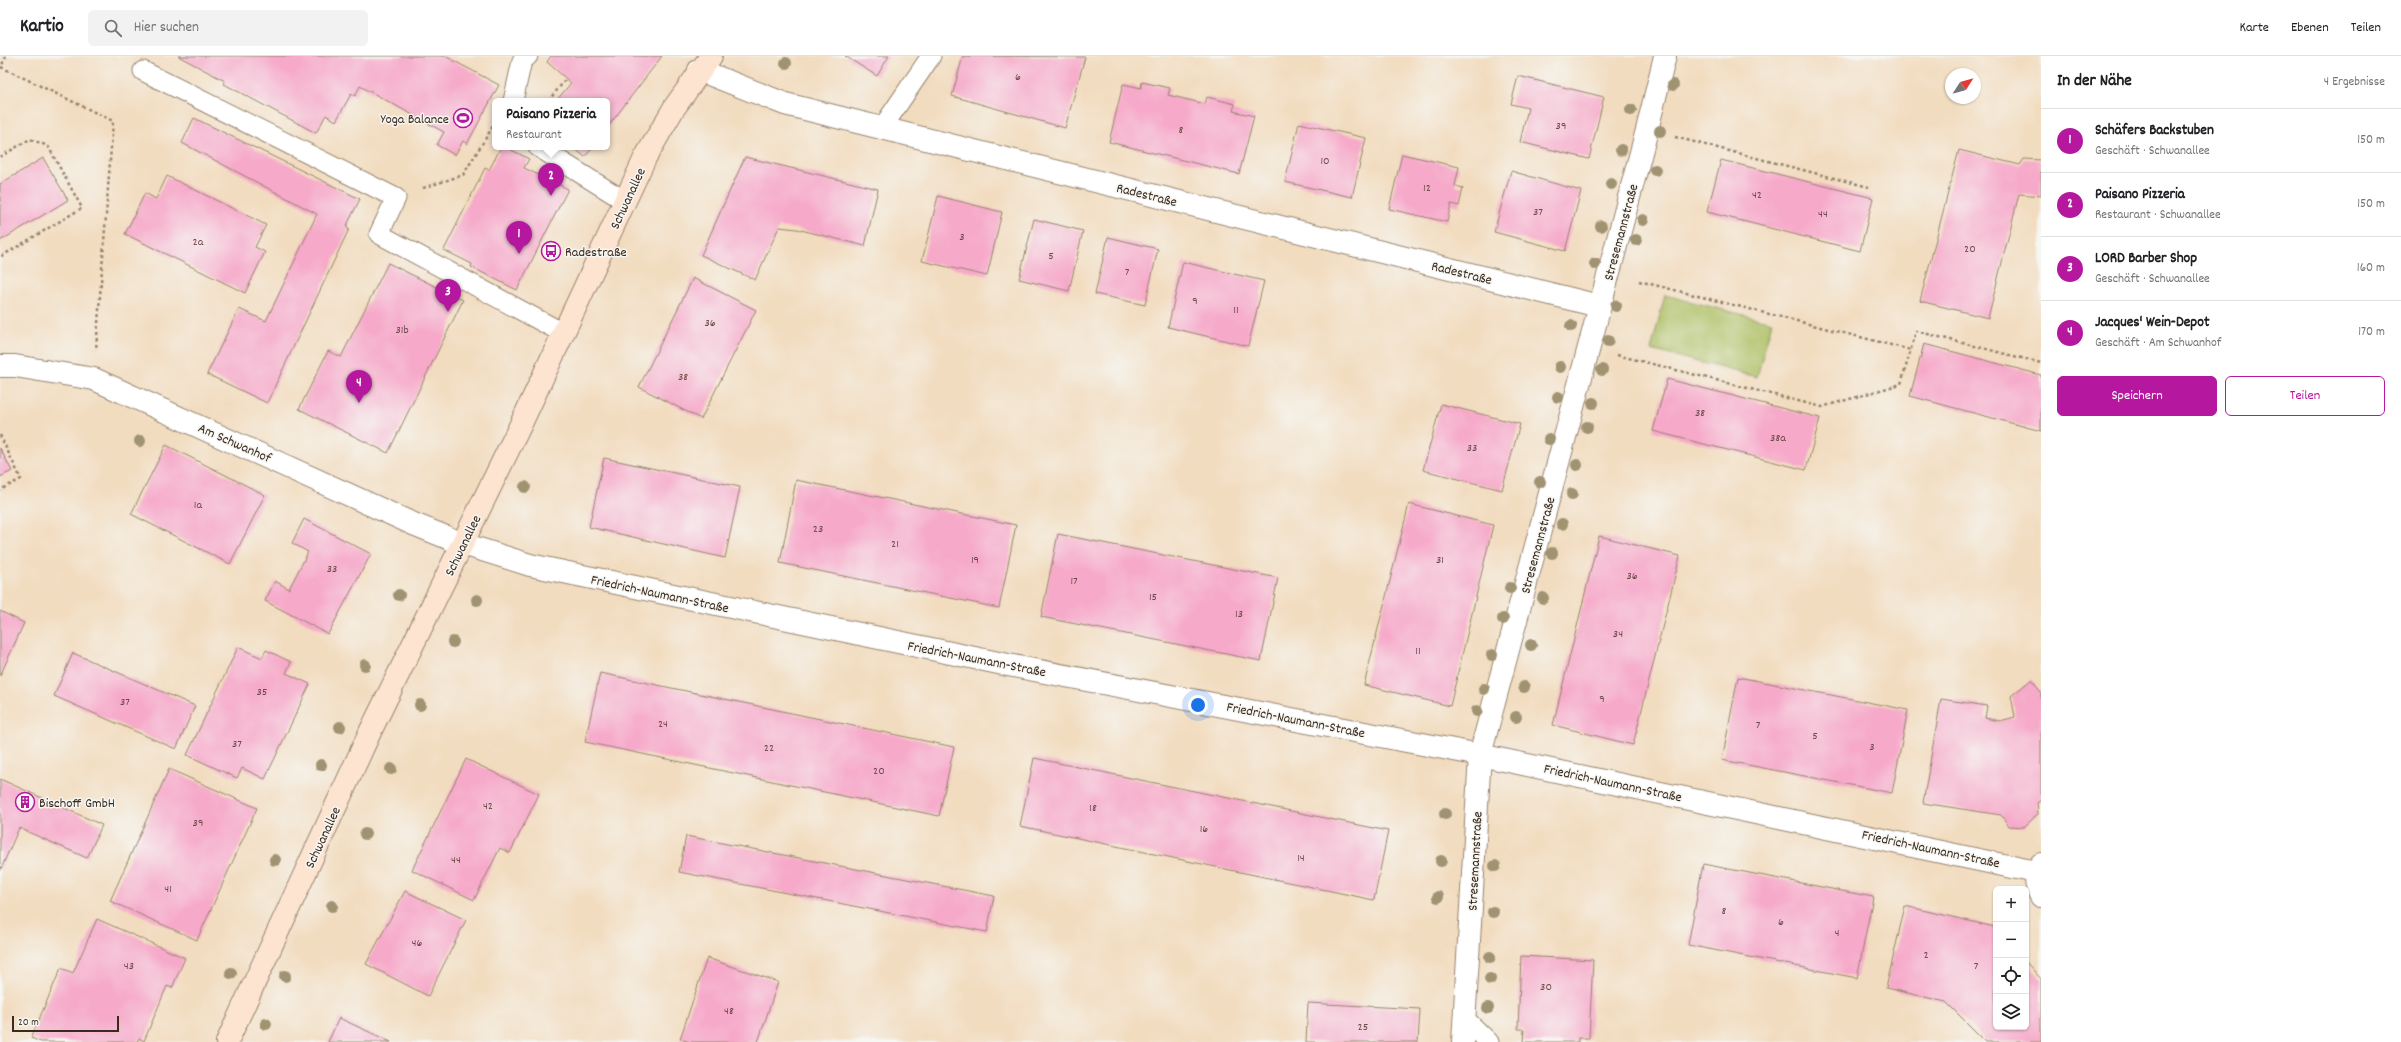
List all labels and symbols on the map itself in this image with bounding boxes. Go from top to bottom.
north arrow [1945,68,1981,104]
house number: 6 [1015,69,1021,86]
sports icon: Yoga Balance [452,107,474,129]
place label: Yoga Balance [380,110,449,130]
house number: 39 [1556,118,1566,135]
house number: 8 [1179,122,1184,139]
house number: 10 [1320,153,1330,170]
pin: 2 [538,163,564,196]
street label: Schwanallee [606,165,652,233]
street label: Radestraße [1114,179,1179,213]
house number: 12 [1423,180,1431,197]
street label: Stresemannstraße [1599,182,1644,283]
house number: 42 [1752,187,1762,204]
house number: 37 [1533,204,1543,221]
house number: 44 [1818,206,1828,223]
pin: 1 [506,221,532,254]
house number: 3 [959,229,965,246]
house number: 2a [193,234,204,251]
bus stop icon: Radestraße [540,240,562,262]
house number: 20 [1964,241,1976,258]
place label: Radestraße [565,243,627,263]
house number: 5 [1048,248,1054,265]
street label: Radestraße [1429,257,1494,291]
house number: 7 [1125,264,1130,281]
pin: 3 [435,279,461,312]
house number: 9 [1192,293,1198,310]
house number: 11 [1233,302,1239,319]
house number: 36 [704,315,716,332]
house number: 31b [395,322,409,339]
house number: 38 [678,369,688,386]
pin: 4 [346,370,372,403]
house number: 38 [1695,405,1705,422]
street label: Am Schwanhof [194,419,275,469]
house number: 38a [1770,430,1786,447]
house number: 33 [1467,440,1477,457]
street label: Stresemannstraße [1516,495,1561,596]
house number: 1a [194,497,202,514]
street label: Schwanallee [440,512,487,580]
house number: 23 [813,521,823,538]
house number: 21 [891,536,899,553]
house number: 19 [971,552,979,569]
house number: 31 [1436,552,1444,569]
house number: 33 [327,561,337,578]
house number: 36 [1626,568,1638,585]
street label: Friedrich-Naumann-Straße [589,571,730,619]
house number: 17 [1070,573,1078,590]
house number: 15 [1149,589,1157,606]
house number: 13 [1235,606,1243,623]
house number: 34 [1613,626,1623,643]
street label: Friedrich-Naumann-Straße [906,637,1048,683]
house number: 11 [1415,643,1421,660]
house number: 35 [257,684,267,701]
house number: 9 [1599,691,1605,708]
house number: 37 [120,694,130,711]
your location [1188,695,1208,715]
street label: Friedrich-Naumann-Straße [1225,698,1367,744]
house number: 24 [658,716,668,733]
house number: 7 [1756,717,1761,734]
house number: 5 [1812,728,1818,745]
house number: 37 [232,736,242,753]
house number: 3 [1869,739,1875,756]
house number: 22 [764,740,774,757]
street label: Friedrich-Naumann-Straße [1542,760,1683,808]
house number: 20 [873,763,885,780]
building icon: Bischoff GmbH [14,791,36,813]
place label: Bischoff GmbH [39,794,115,814]
house number: 42 [483,798,493,815]
house number: 18 [1089,800,1097,817]
street label: Schwanallee [301,804,347,872]
street label: Stresemannstraße [1463,811,1489,911]
house number: 39 [193,815,203,832]
house number: 16 [1200,821,1208,838]
street label: Friedrich-Naumann-Straße [1860,826,2001,874]
house number: 14 [1297,850,1305,867]
house number: 44 [451,852,461,869]
house number: 41 [164,881,172,898]
house number: 8 [1722,903,1727,920]
house number: 6 [1778,914,1784,931]
house number: 4 [1835,925,1840,942]
house number: 46 [412,935,423,952]
house number: 2 [1923,947,1929,964]
house number: 43 [124,958,134,975]
house number: 7 [1974,958,1979,975]
house number: 30 [1540,979,1552,996]
house number: 48 [724,1003,734,1020]
scale bar [12,1014,119,1033]
house number: 25 [1358,1019,1368,1036]

